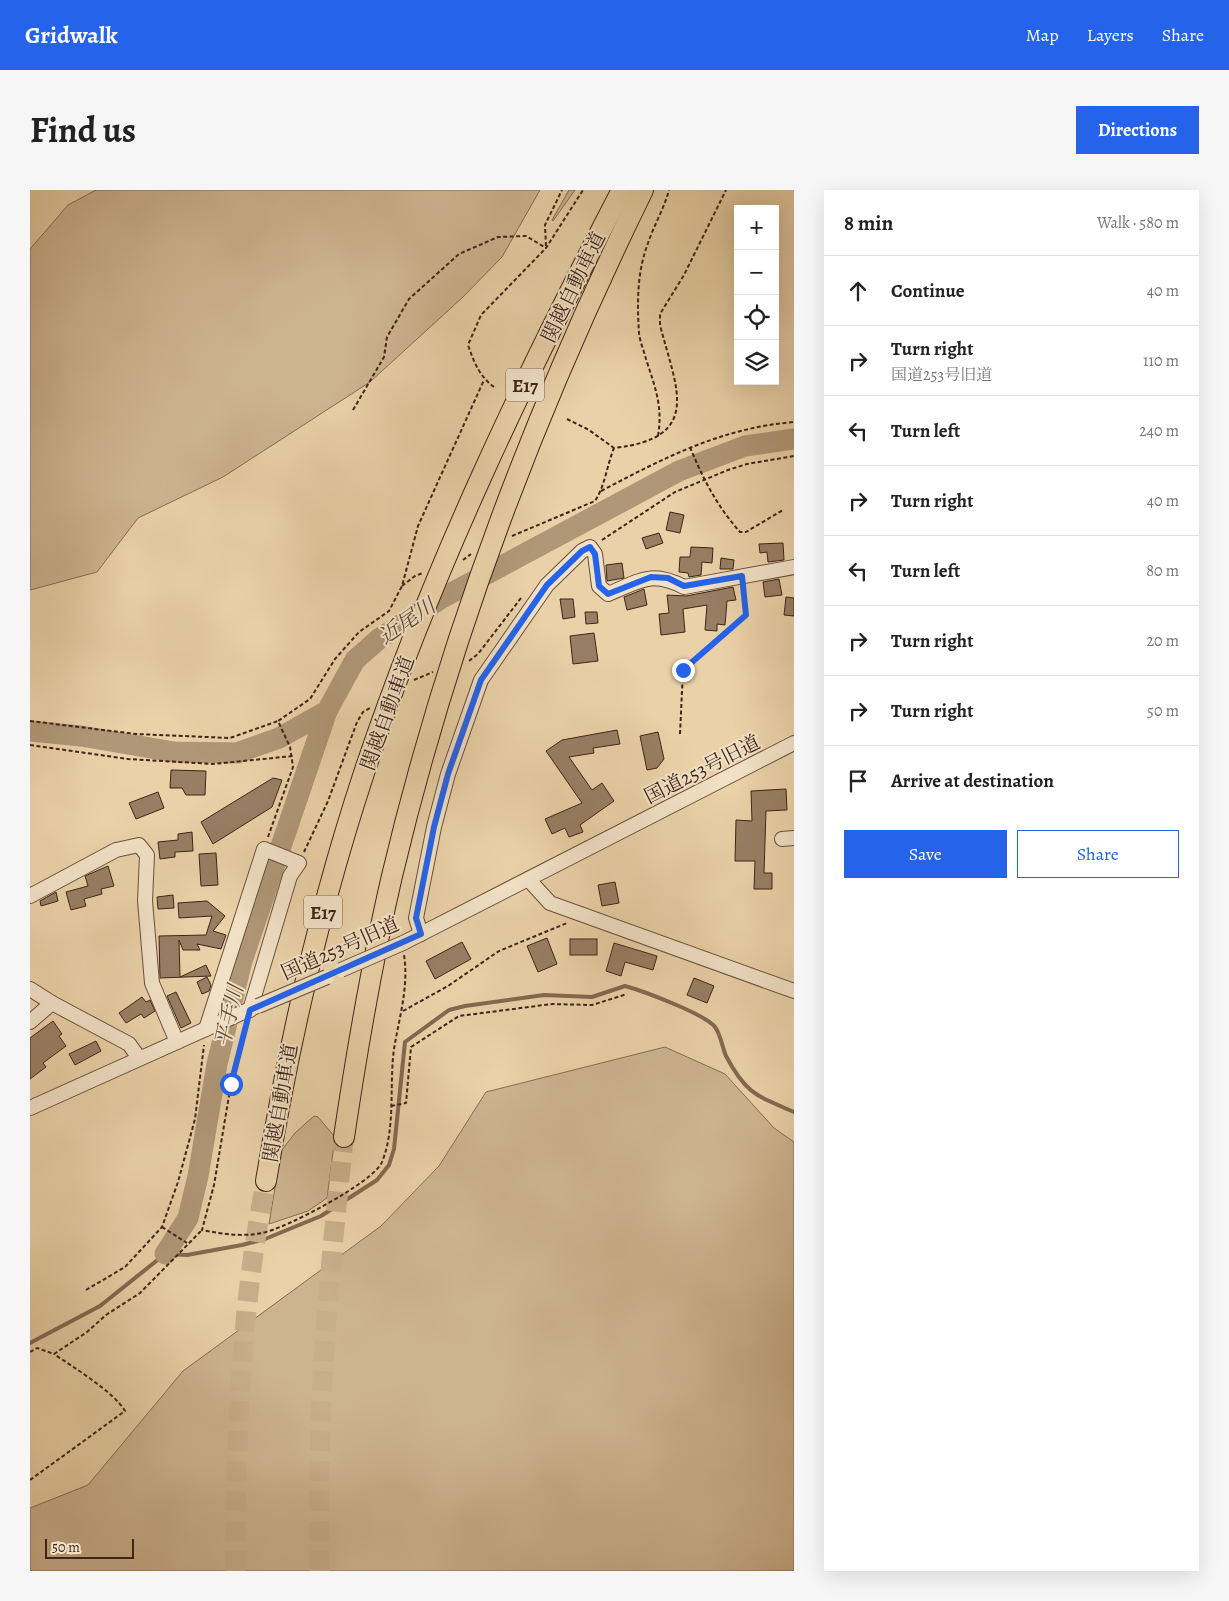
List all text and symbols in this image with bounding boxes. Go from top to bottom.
text: Gridwalk [25,19,118,51]
text: Map [1026,23,1059,47]
text: Layers [1087,23,1134,47]
text: Share [1162,23,1204,47]
text: Find us [30,106,136,154]
button: Directions [1076,106,1199,154]
map controls [734,205,779,385]
button: + [734,205,779,250]
text: 8 min [844,209,893,237]
text: Walk · 580 m [1097,212,1179,234]
street label: 関越自動車道 [535,227,612,347]
button: − [734,250,779,295]
icon: ahead [844,277,872,305]
text: Continue [891,278,965,304]
text: 40 m [1147,280,1179,302]
button: locate [734,295,779,340]
text: Turn right [891,336,973,362]
button: layers [734,340,779,385]
icon: right [844,347,872,375]
text: 110 m [1143,350,1179,372]
text: 国道253号旧道 [891,364,992,386]
road number: E17 [506,368,544,402]
icon: left [844,417,872,445]
text: Turn left [891,418,960,444]
text: 240 m [1139,420,1179,442]
icon: right [844,487,872,515]
text: Turn right [891,488,973,514]
text: 40 m [1147,490,1179,512]
icon: left [844,557,872,585]
text: Turn left [891,558,960,584]
text: 80 m [1146,560,1179,582]
water label: 近尾川 [373,591,443,650]
icon: right [844,627,872,655]
text: Turn right [891,628,973,654]
text: 20 m [1146,630,1179,652]
street label: 関越自動車道 [354,652,421,774]
route end [672,659,695,682]
icon: right [844,697,872,725]
text: Turn right [891,698,973,724]
text: 50 m [1147,700,1179,722]
street label: 国道253号旧道 [640,729,765,810]
icon: arrive [844,767,872,795]
text: Arrive at destination [891,768,1054,794]
button: Save [844,830,1007,878]
button: Share [1017,830,1179,878]
road number: E17 [304,896,342,929]
street label: 国道253号旧道 [277,910,403,986]
water label: 平手川 [208,980,250,1050]
street label: 関越自動車道 [257,1042,304,1165]
route start [220,1073,243,1096]
scale bar [45,1536,134,1559]
text: 50 m [52,1538,80,1557]

